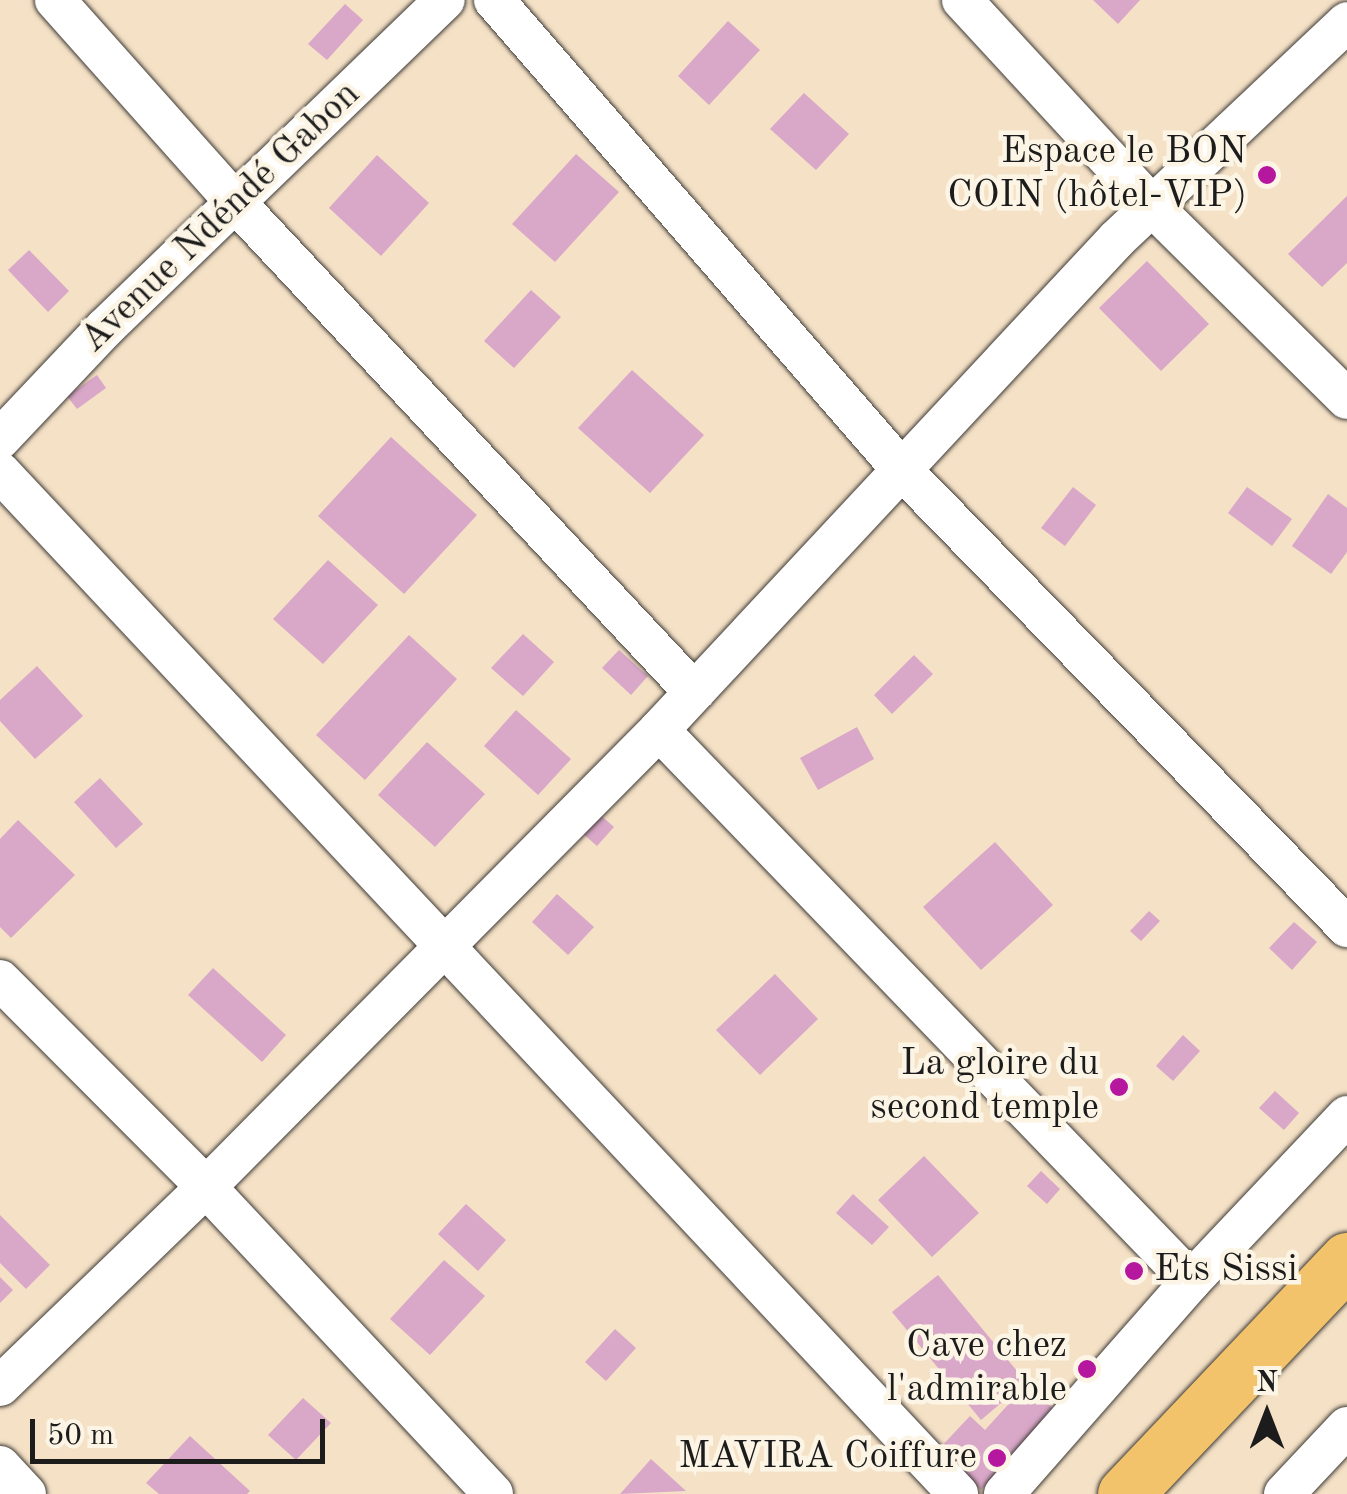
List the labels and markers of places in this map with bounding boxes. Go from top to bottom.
place label: Espace le BON COIN (hôtel-VIP) [947,130,1247,220]
marker: Espace le BON COIN (hôtel-VIP) [1256,164,1278,186]
place label: La gloire du second temple [870,1042,1099,1132]
marker: La gloire du second temple [1108,1076,1130,1098]
place label: Ets Sissi [1154,1248,1298,1294]
marker: Ets Sissi [1123,1260,1145,1282]
place label: Cave chez l'admirable [887,1324,1067,1414]
marker: Cave chez l'admirable [1076,1358,1098,1380]
place label: MAVIRA Coiffure [678,1435,977,1481]
marker: MAVIRA Coiffure [986,1447,1008,1469]

